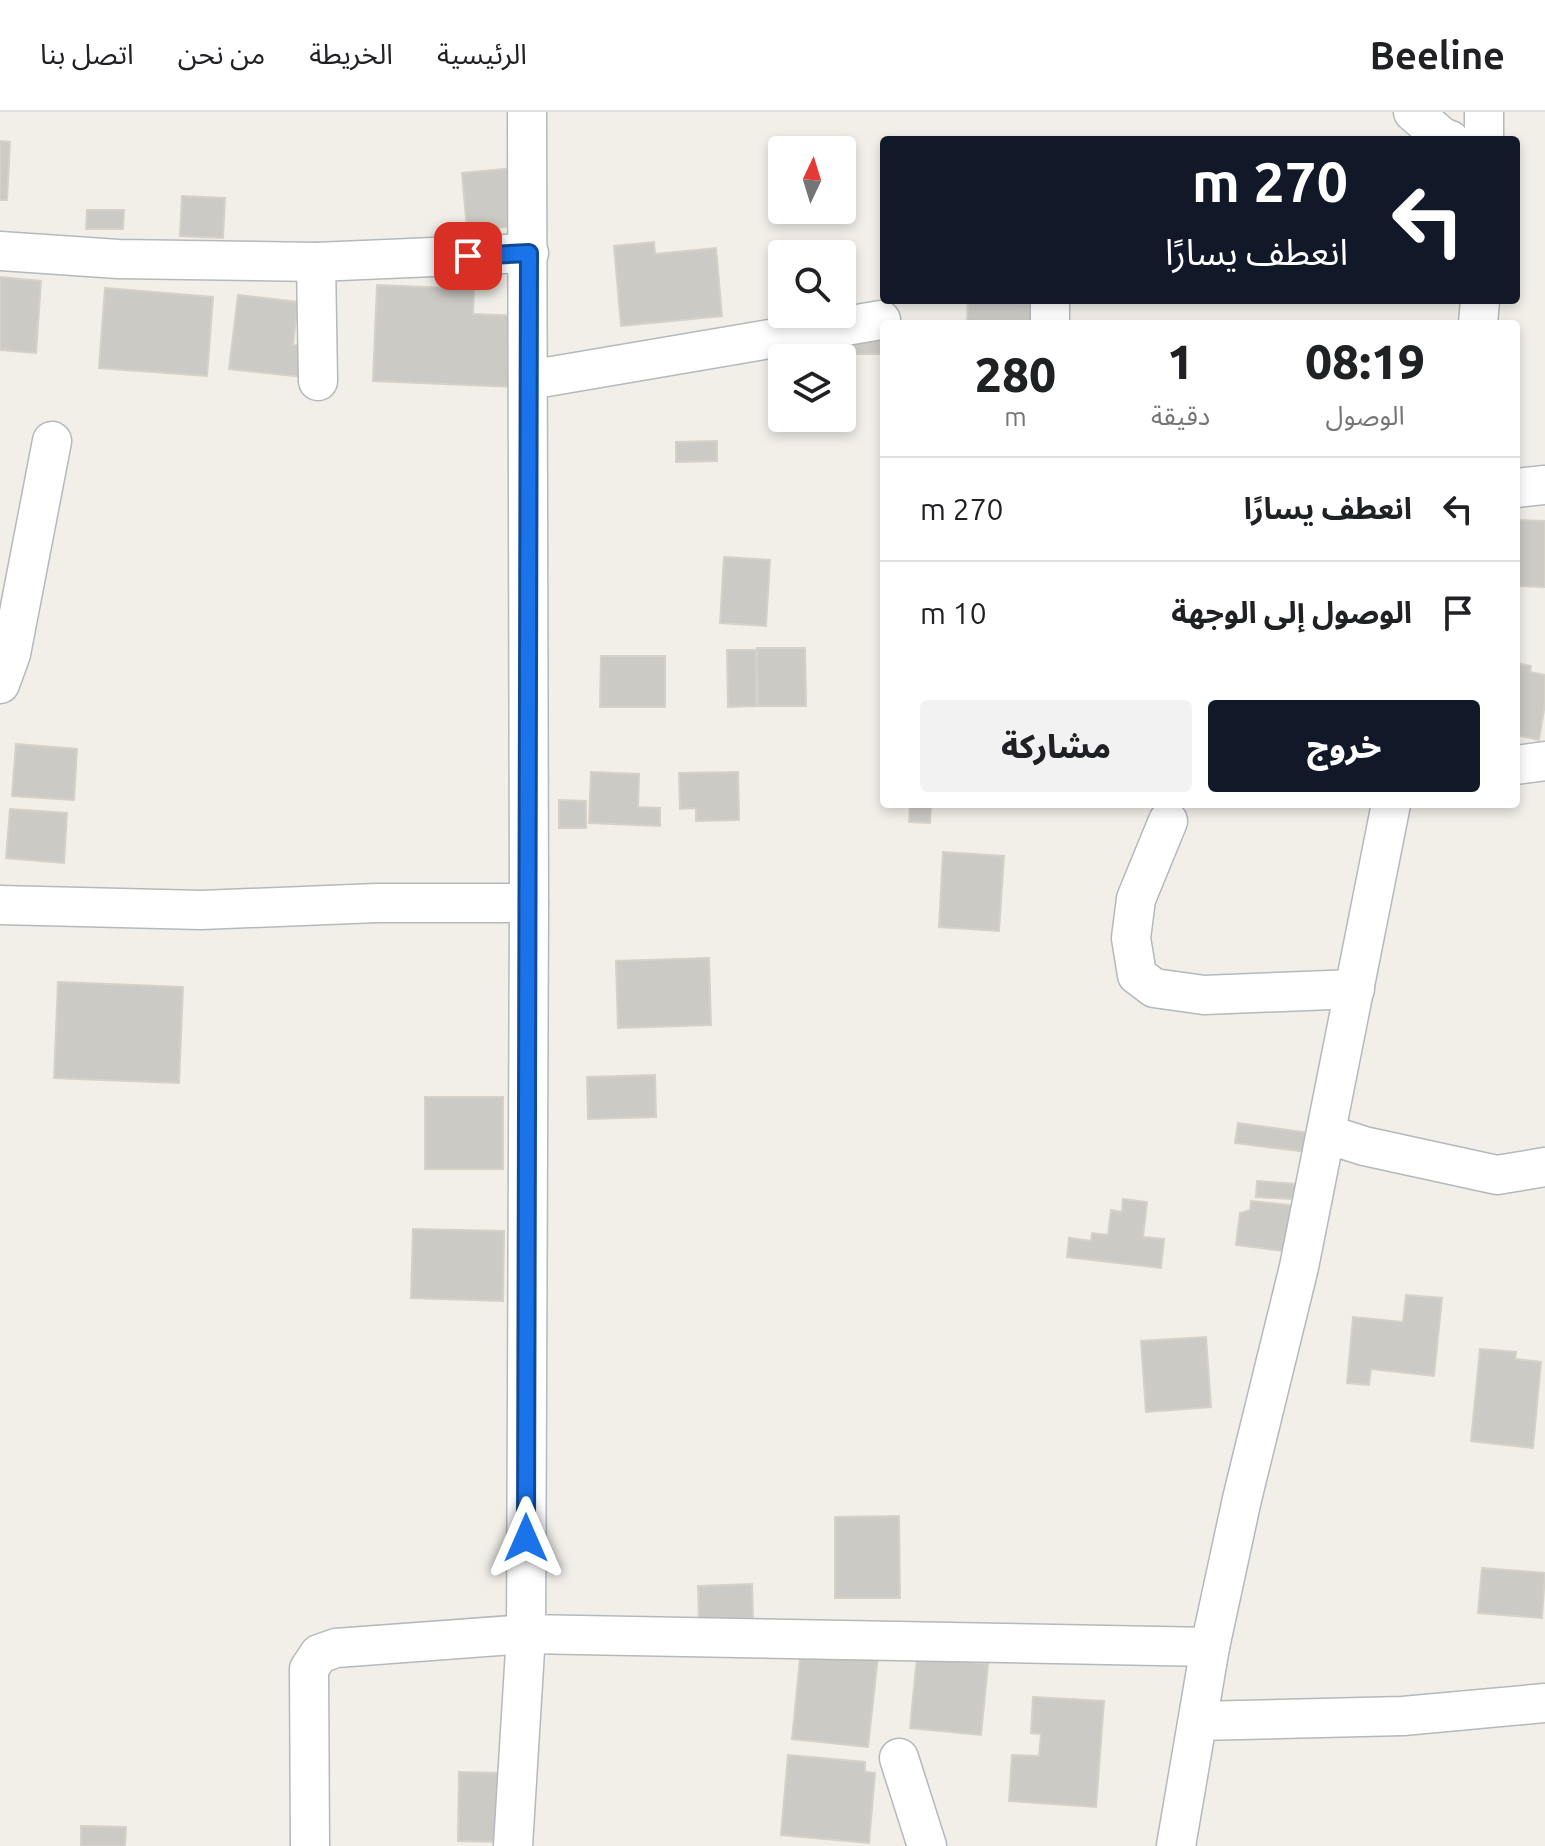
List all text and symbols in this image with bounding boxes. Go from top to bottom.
text: Beeline [1370,34,1505,76]
text: اتصل بنا [40,38,134,69]
text: من نحن [178,38,265,69]
text: الخريطة [309,38,393,69]
text: الرئيسية [437,38,527,69]
north arrow [768,136,856,224]
map controls [768,136,856,432]
text: 270 m [1192,150,1348,213]
icon: left [1376,168,1480,272]
pin [434,222,502,290]
text: انعطف يسارًا [1165,231,1348,272]
icon: arrive [446,234,490,278]
button: search [768,240,856,328]
text: 1 [1167,334,1194,388]
text: 08:19 [1305,334,1425,388]
button: layers [768,344,856,432]
text: 280 [975,347,1056,401]
text: دقيقة [1151,401,1210,430]
text: الوصول [1326,401,1405,430]
text: m [1004,402,1027,431]
icon: left [1436,487,1480,531]
text: انعطف يسارًا [1244,491,1412,525]
text: 270 m [920,492,1004,526]
icon: arrive [1436,591,1480,635]
text: الوصول إلى الوجهة [1171,595,1412,629]
text: 10 m [920,596,987,630]
button: مشاركة [920,700,1192,792]
button: خروج [1208,700,1480,792]
position arrow [484,1496,568,1580]

